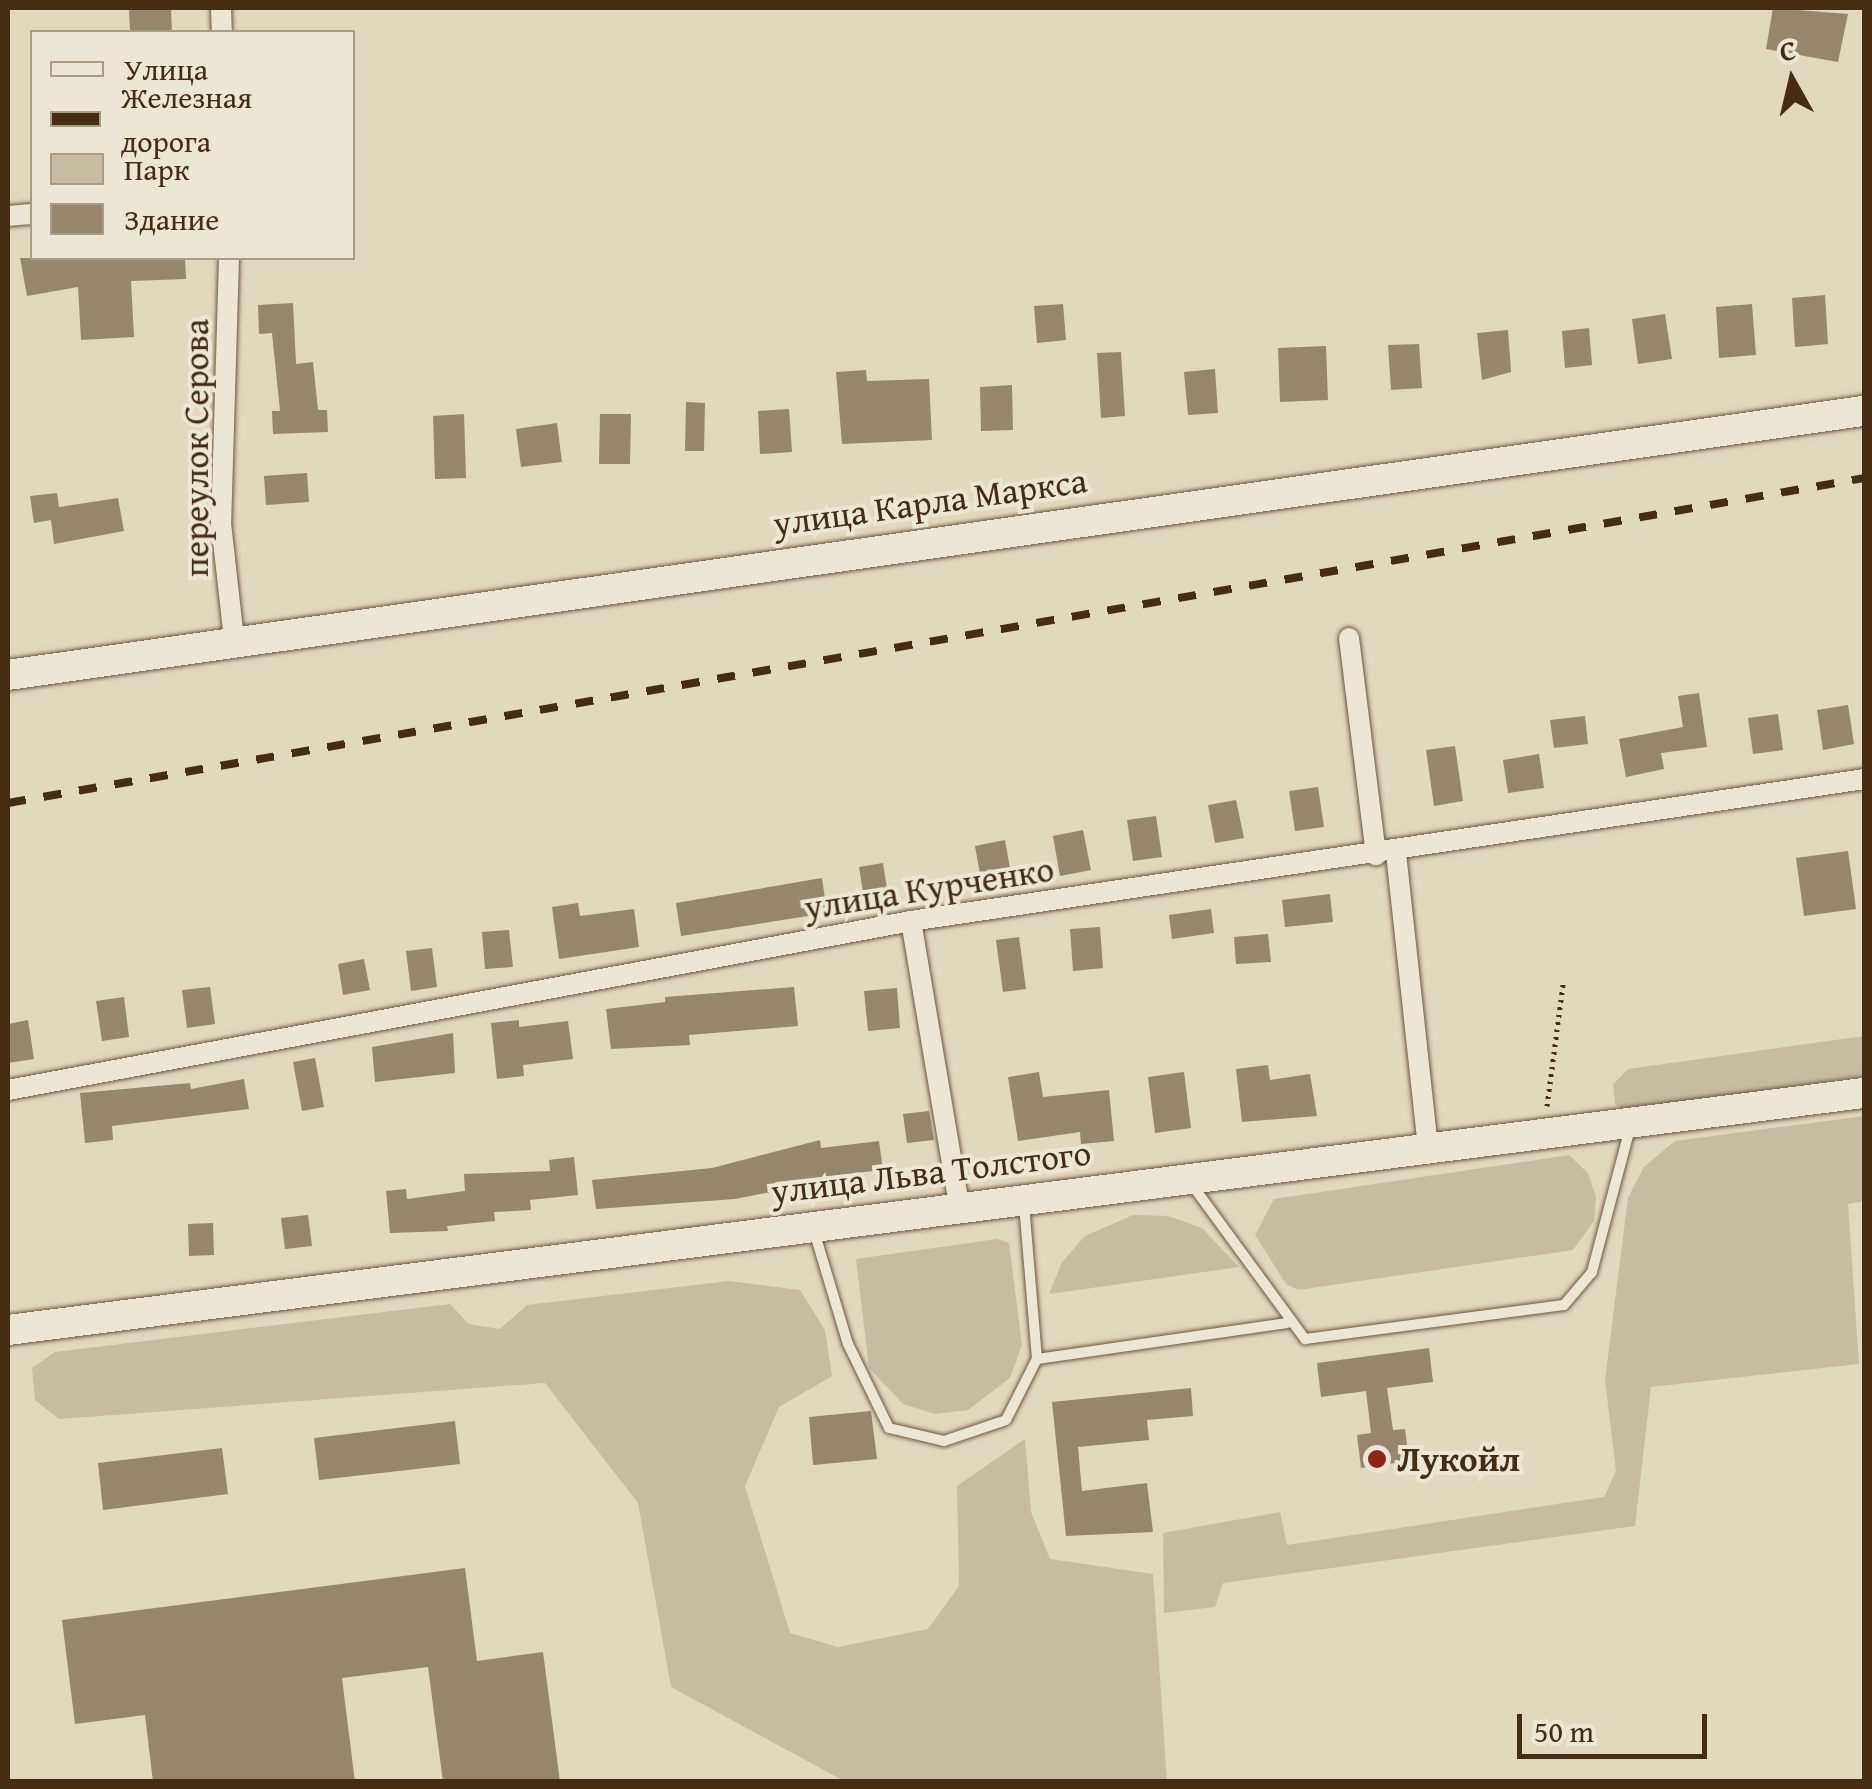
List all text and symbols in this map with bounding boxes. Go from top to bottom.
text: С [1777,28,1798,71]
legend [30,30,355,260]
north arrow [1742,30,1842,130]
text: Улица [124,47,208,91]
text: Железная дорога [121,75,252,163]
text: Парк [124,147,190,191]
text: Здание [124,197,219,241]
street label: переулок Серова [175,319,217,577]
street label: улица Карла Маркса [770,459,1090,545]
street label: улица Курченко [801,848,1057,928]
street label: улица Льва Толстого [769,1132,1093,1212]
place label: Лукойл [1397,1438,1520,1480]
marker: Лукойл [1366,1448,1388,1470]
scale bar [1522,1694,1712,1756]
text: 50 m [1534,1709,1594,1753]

